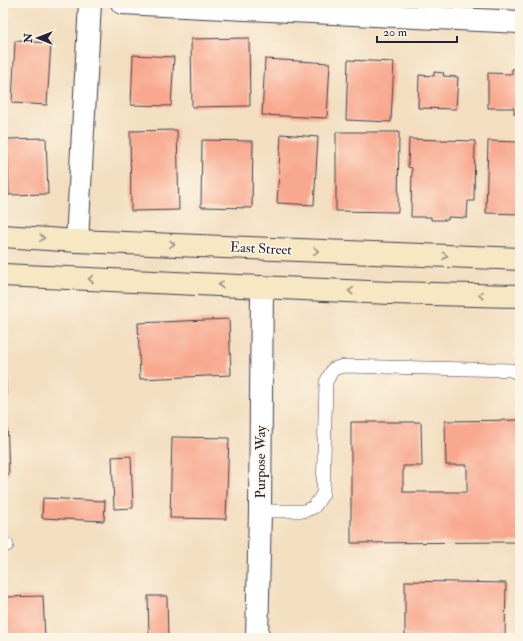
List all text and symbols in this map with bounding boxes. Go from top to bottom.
north arrow [18,18,58,58]
scale bar [377,18,457,44]
text: 20 m [383,25,408,40]
text: N [22,32,35,44]
one-way arrow [39,234,45,243]
street label: East Street [230,238,293,259]
one-way arrow [169,240,175,249]
one-way arrow [313,247,319,255]
one-way arrow [442,252,448,261]
one-way arrow [88,275,94,284]
one-way arrow [218,280,224,289]
one-way arrow [348,286,354,295]
one-way arrow [478,291,484,299]
street label: Purpose Way [252,425,270,498]

